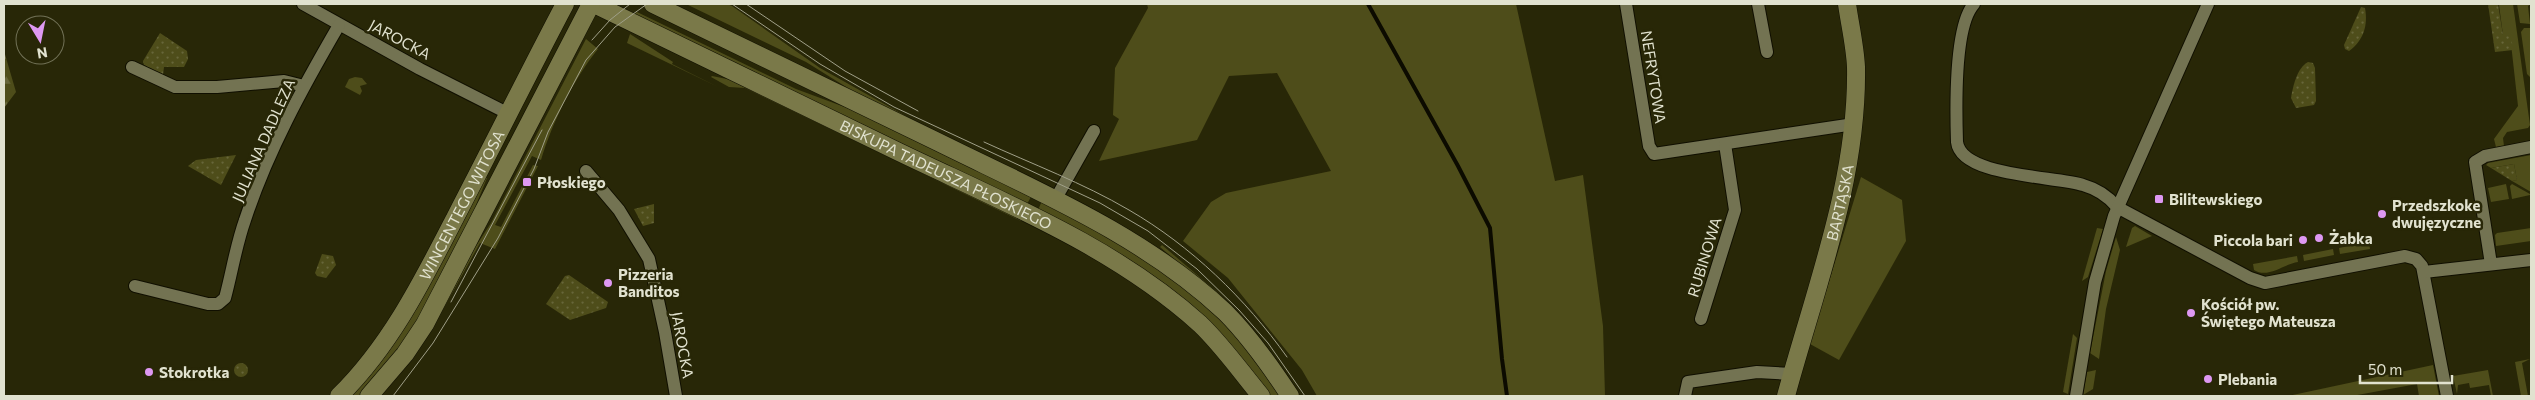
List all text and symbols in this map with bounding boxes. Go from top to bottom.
north arrow [15,15,65,65]
street label: JAROCKA [366,15,434,63]
street label: NEFRYTOWA [1638,29,1670,125]
text: N [36,44,49,63]
street label: JULIANA DADLEZA [228,76,298,204]
street label: BISKUPA TADEUSZA PŁOSKIEGO [837,116,1055,233]
street label: WINCENTEGO WITOSA [415,127,508,283]
street label: BARTĄSKA [1822,163,1857,242]
place label: Płoskiego [537,173,606,191]
marker: Płoskiego [521,176,533,188]
place label: Bilitewskiego [2169,190,2262,208]
marker: Bilitewskiego [2153,193,2165,205]
place label: Przedszkoke dwujęzyczne [2392,196,2481,231]
marker: Przedszkoke dwujęzyczne [2376,208,2388,220]
street label: RUBINOWA [1683,215,1725,299]
place label: Żabka [2329,229,2373,247]
place label: Piccola bari [2214,231,2293,249]
marker: Żabka [2313,232,2325,244]
marker: Piccola bari [2297,234,2309,246]
place label: Pizzeria Banditos [618,265,680,300]
marker: Pizzeria Banditos [602,277,614,289]
place label: Kościół pw. Świętego Mateusza [2201,295,2336,330]
marker: Kościół pw. Świętego Mateusza [2185,307,2197,319]
street label: JAROCKA [668,310,698,380]
scale bar [2360,352,2452,384]
text: 50 m [2368,360,2402,378]
place label: Stokrotka [159,363,230,381]
marker: Stokrotka [143,366,155,378]
place label: Plebania [2218,370,2277,388]
marker: Plebania [2202,373,2214,385]

